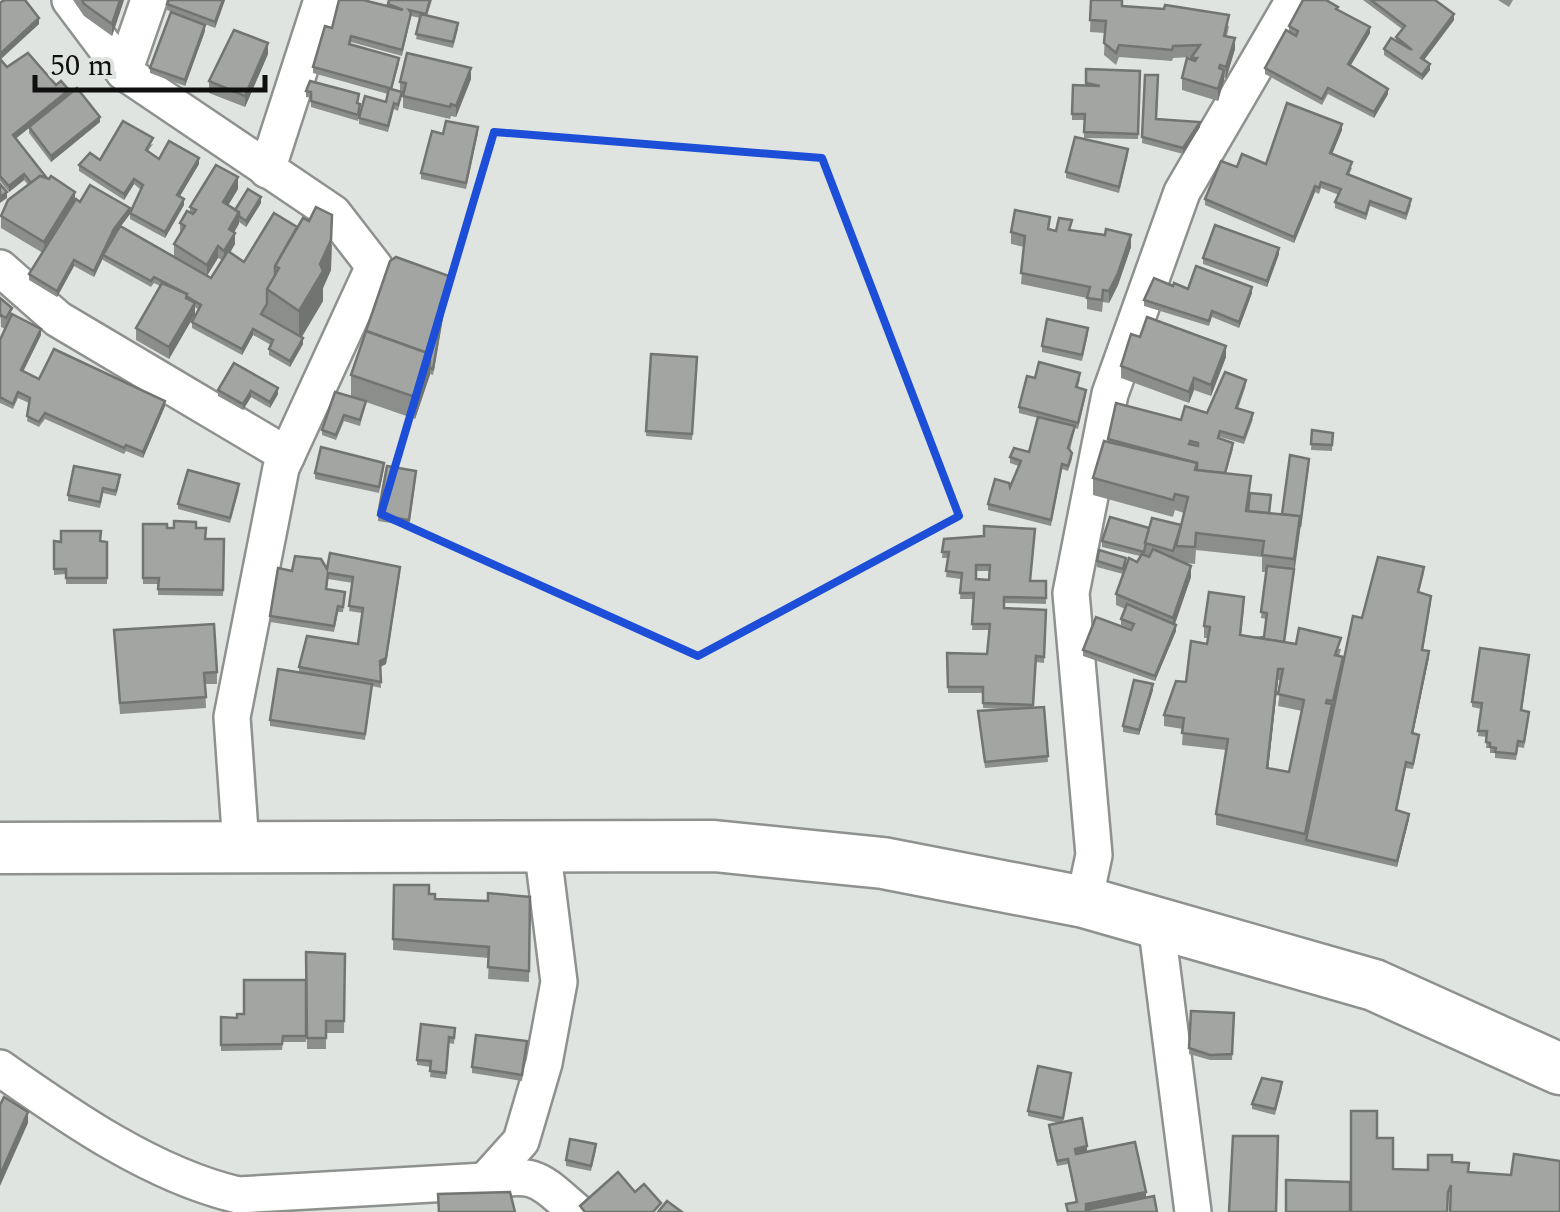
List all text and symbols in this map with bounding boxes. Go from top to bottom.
scale bar [35,30,265,92]
text: 50 m [50,43,113,89]

